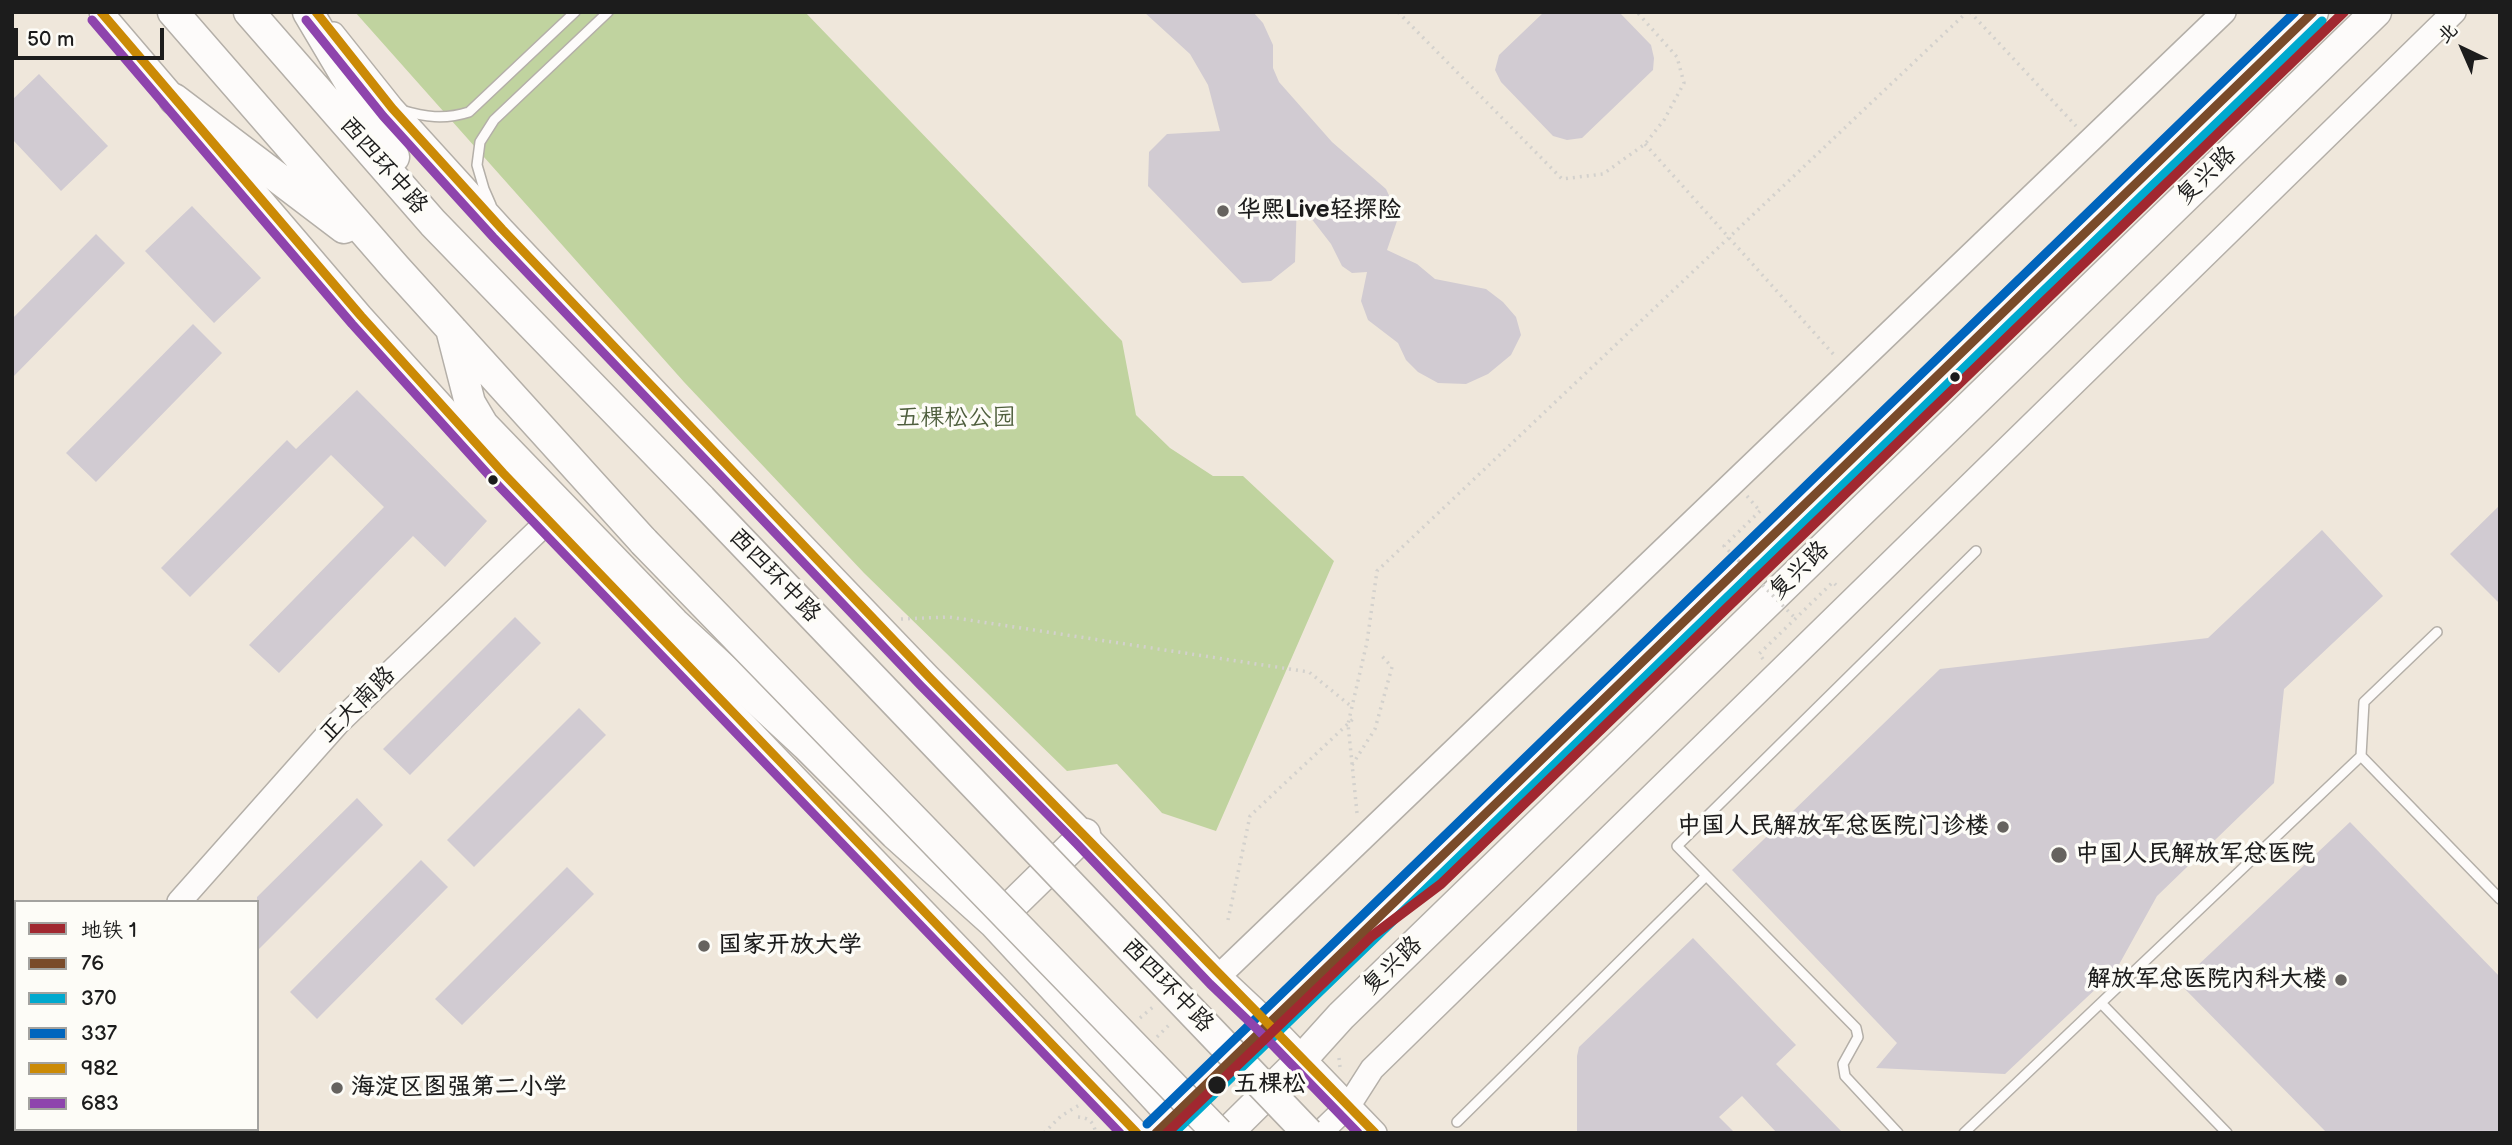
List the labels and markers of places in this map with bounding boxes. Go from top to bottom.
place label: 华熙Live轻探险 [1237,197,1401,225]
marker: 华熙Live轻探险 [1215,203,1231,219]
unlabelled marker [1948,370,1962,384]
unlabelled marker [486,473,500,487]
place label: 中国人民解放军总医院门诊楼 [1677,813,1989,841]
marker: 中国人民解放军总医院门诊楼 [1995,819,2011,835]
place label: 中国人民解放军总医院 [2075,841,2315,869]
marker: 中国人民解放军总医院 [2049,845,2069,865]
place label: 国家开放大学 [718,932,862,960]
marker: 国家开放大学 [696,938,712,954]
place label: 解放军总医院内科大楼 [2087,966,2327,994]
marker: 解放军总医院内科大楼 [2333,972,2349,988]
place label: 五棵松 [1234,1071,1306,1099]
place label: 海淀区图强第二小学 [351,1074,567,1102]
marker: 五棵松 [1206,1074,1228,1096]
marker: 海淀区图强第二小学 [329,1080,345,1096]

